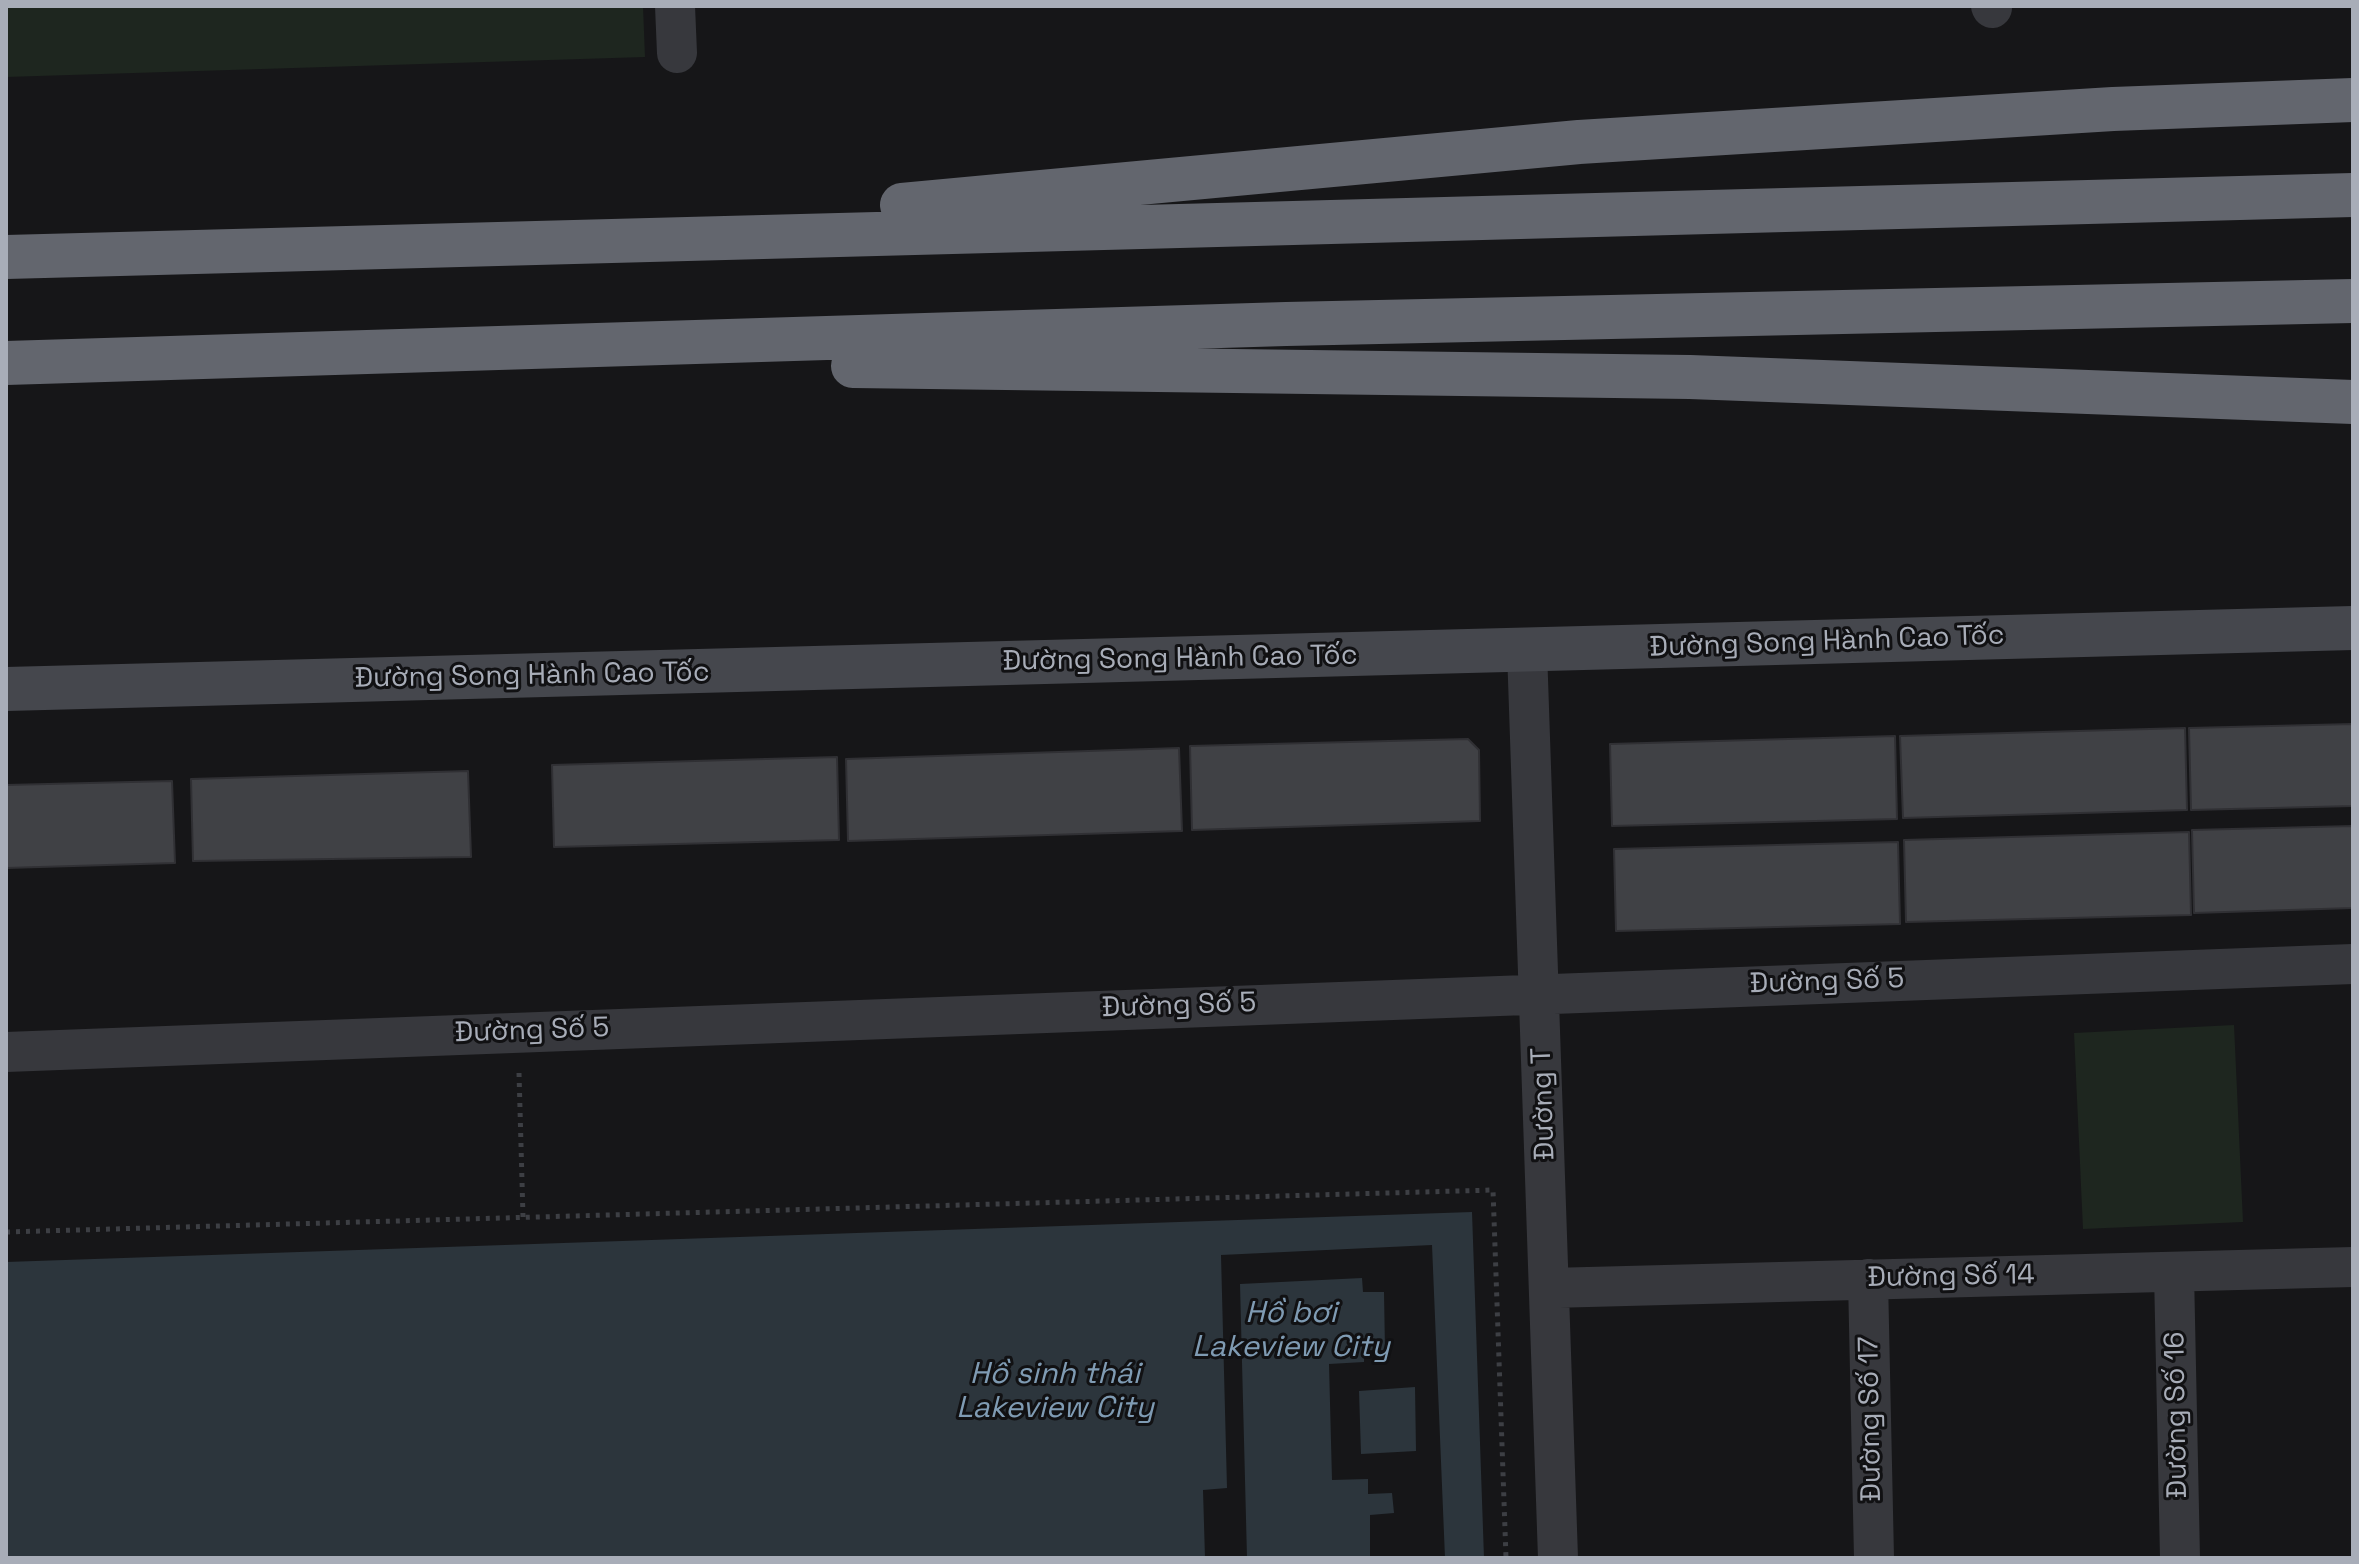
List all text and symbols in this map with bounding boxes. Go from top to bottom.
street label: Đường Song Hành Cao Tốc [1649,619,2005,665]
street label: Đường Song Hành Cao Tốc [1002,639,1358,679]
street label: Đường Song Hành Cao Tốc [354,656,710,696]
street label: Đường Số 5 [1749,963,1905,1001]
street label: Đường Số 5 [1101,987,1257,1025]
street label: Đường Số 5 [454,1012,610,1050]
street label: Đường T [1525,1047,1563,1161]
street label: Đường Số 14 [1867,1259,2035,1295]
water label: Hồ bơi Lakeview City [1192,1296,1390,1366]
street label: Đường Số 16 [2159,1331,2195,1499]
street label: Đường Số 17 [1853,1336,1889,1502]
water label: Hồ sinh thái Lakeview City [956,1357,1154,1428]

